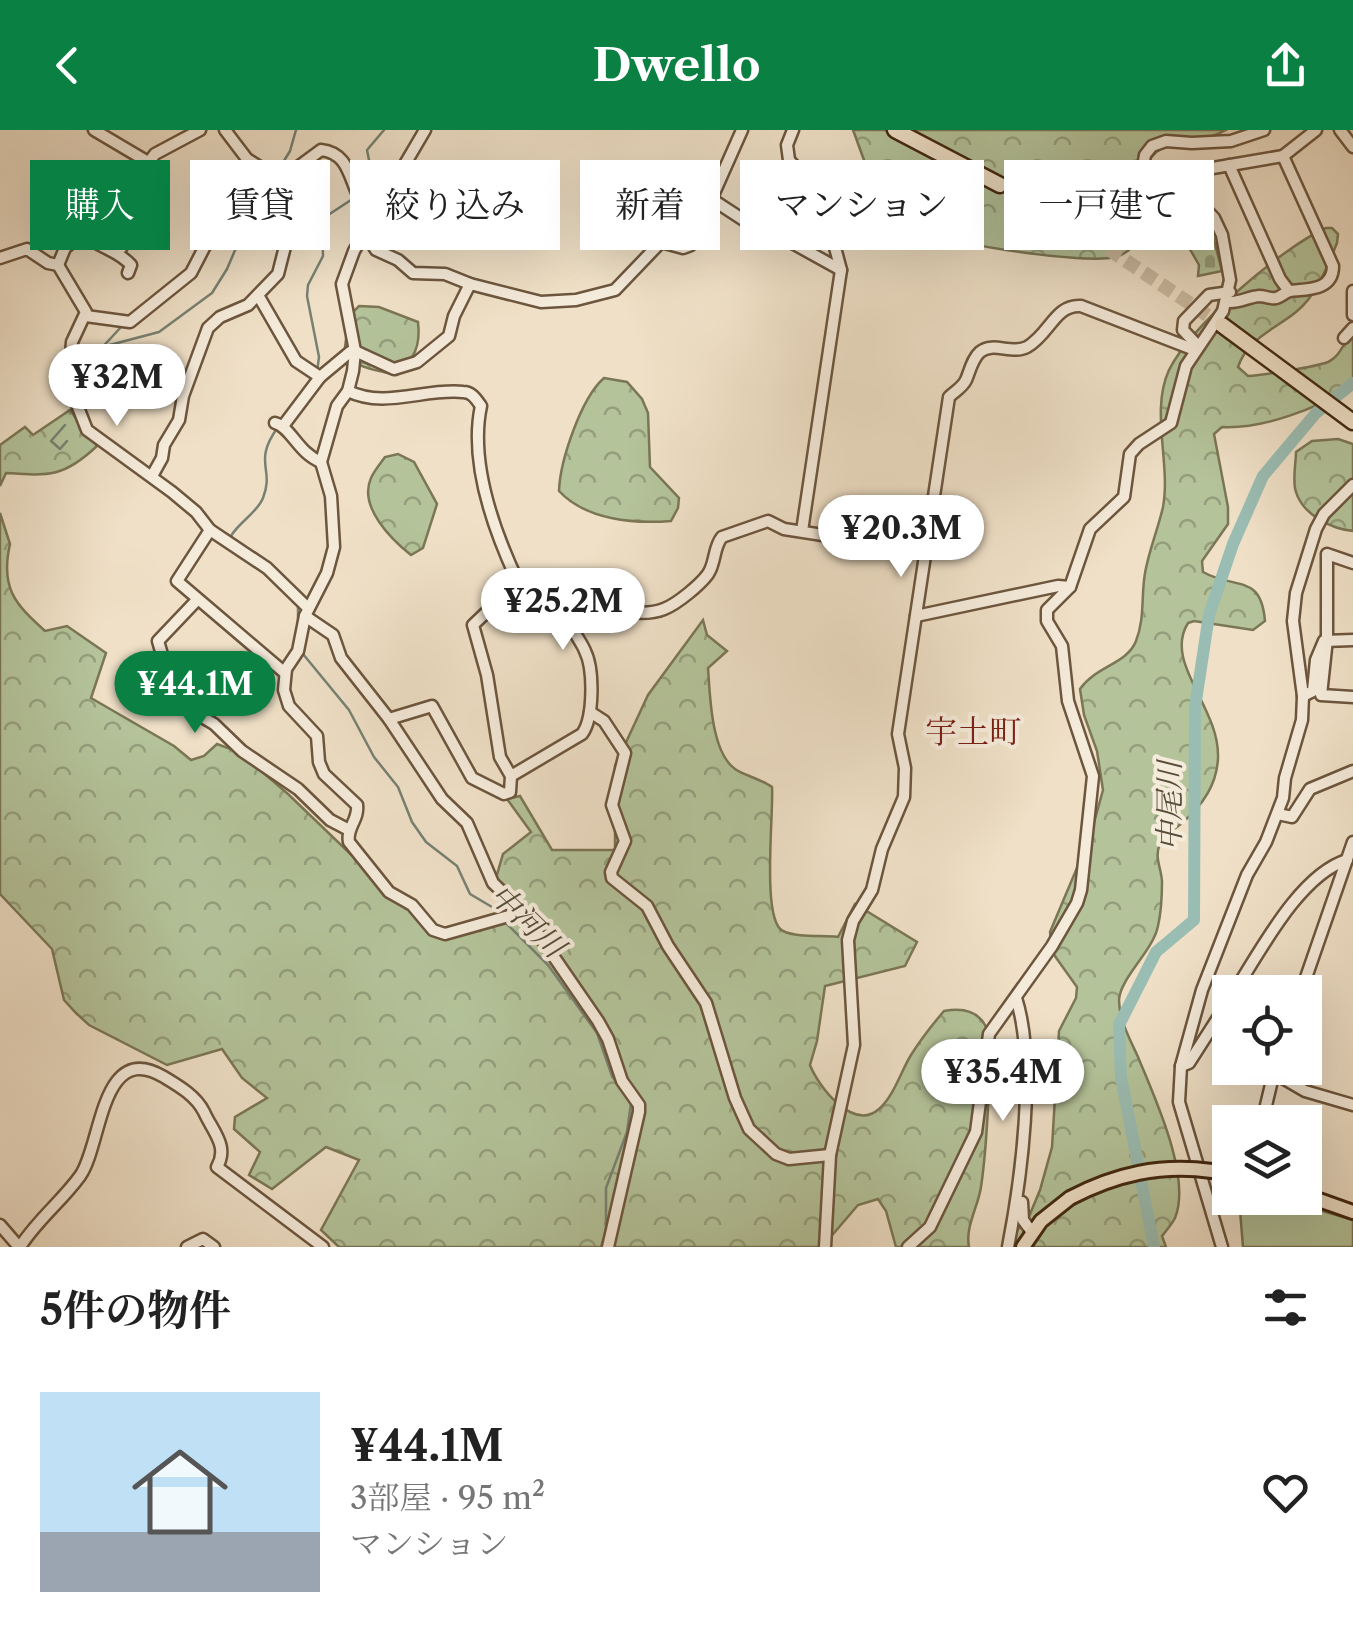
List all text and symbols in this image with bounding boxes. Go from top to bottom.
text: Dwello [592,37,761,93]
icon: back [40,38,95,93]
icon: share [1258,38,1313,93]
chip: 購入 [30,160,170,250]
chip: 賃貸 [190,160,330,250]
chip: 絞り込み [350,160,560,250]
chip: 新着 [580,160,720,250]
chip: マンション [740,160,984,250]
chip: 一戸建て [1004,160,1214,250]
pin: ¥32M [58,344,176,429]
text: ¥32M [71,357,163,396]
pin: ¥20.3M [820,495,982,580]
text: ¥20.3M [840,508,962,547]
pin: ¥25.2M [482,568,644,653]
text: ¥25.2M [503,581,623,620]
pin: ¥44.1M [114,651,276,736]
text: ¥44.1M [136,664,254,703]
district label: 宇土町 [925,712,1021,751]
water label: 中尾川 [1151,758,1188,851]
water label: 中河川 [482,876,575,967]
map controls [1212,975,1322,1215]
button: locate [1212,975,1322,1085]
pin: ¥35.4M [922,1039,1084,1124]
text: ¥35.4M [943,1052,1063,1091]
button: layers [1212,1105,1322,1215]
icon: filters [1258,1280,1313,1335]
text: 5件の物件 [40,1284,231,1336]
text: ¥44.1M [350,1420,504,1472]
icon: home [120,1432,240,1552]
icon: heart [1258,1465,1313,1520]
text: 3部屋 · 95 m² [350,1478,545,1517]
text: マンション [350,1524,509,1563]

